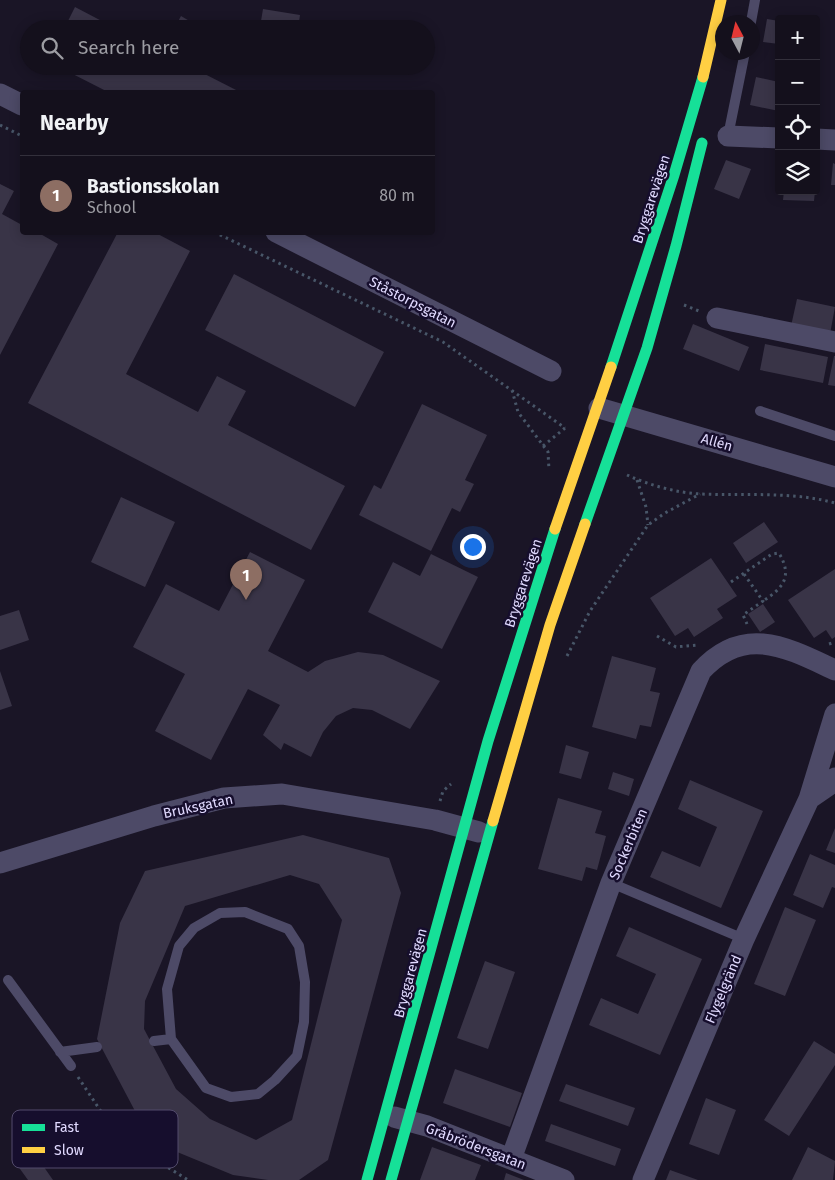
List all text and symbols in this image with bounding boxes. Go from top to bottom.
north arrow [715,15,760,60]
map controls [775,15,820,195]
button: + [775,15,820,60]
search box [20,20,435,75]
icon: search [38,34,66,62]
text: Search here [78,36,179,59]
button: − [775,60,820,105]
button: locate [775,105,820,150]
text: Nearby [40,110,108,136]
button: layers [775,150,820,195]
street label: Bryggarevägen [629,153,674,246]
text: Bastionsskolan [87,175,219,198]
text: 1 [52,186,60,205]
text: 80 m [379,186,415,205]
text: School [87,198,136,217]
street label: Ståstorpsgatan [366,273,459,332]
street label: Allén [699,430,735,455]
your location [460,534,486,560]
street label: Bryggarevägen [501,537,546,630]
pin: 1 [230,559,262,600]
street label: Bruksgatan [162,791,235,822]
street label: Sockerbiten [606,806,651,882]
street label: Bryggarevägen [390,926,431,1020]
street label: Flygelgränd [701,952,745,1026]
legend [12,1110,178,1168]
text: Fast [54,1119,80,1136]
street label: Gråbrödersgatan [423,1120,528,1173]
text: Slow [54,1142,84,1159]

